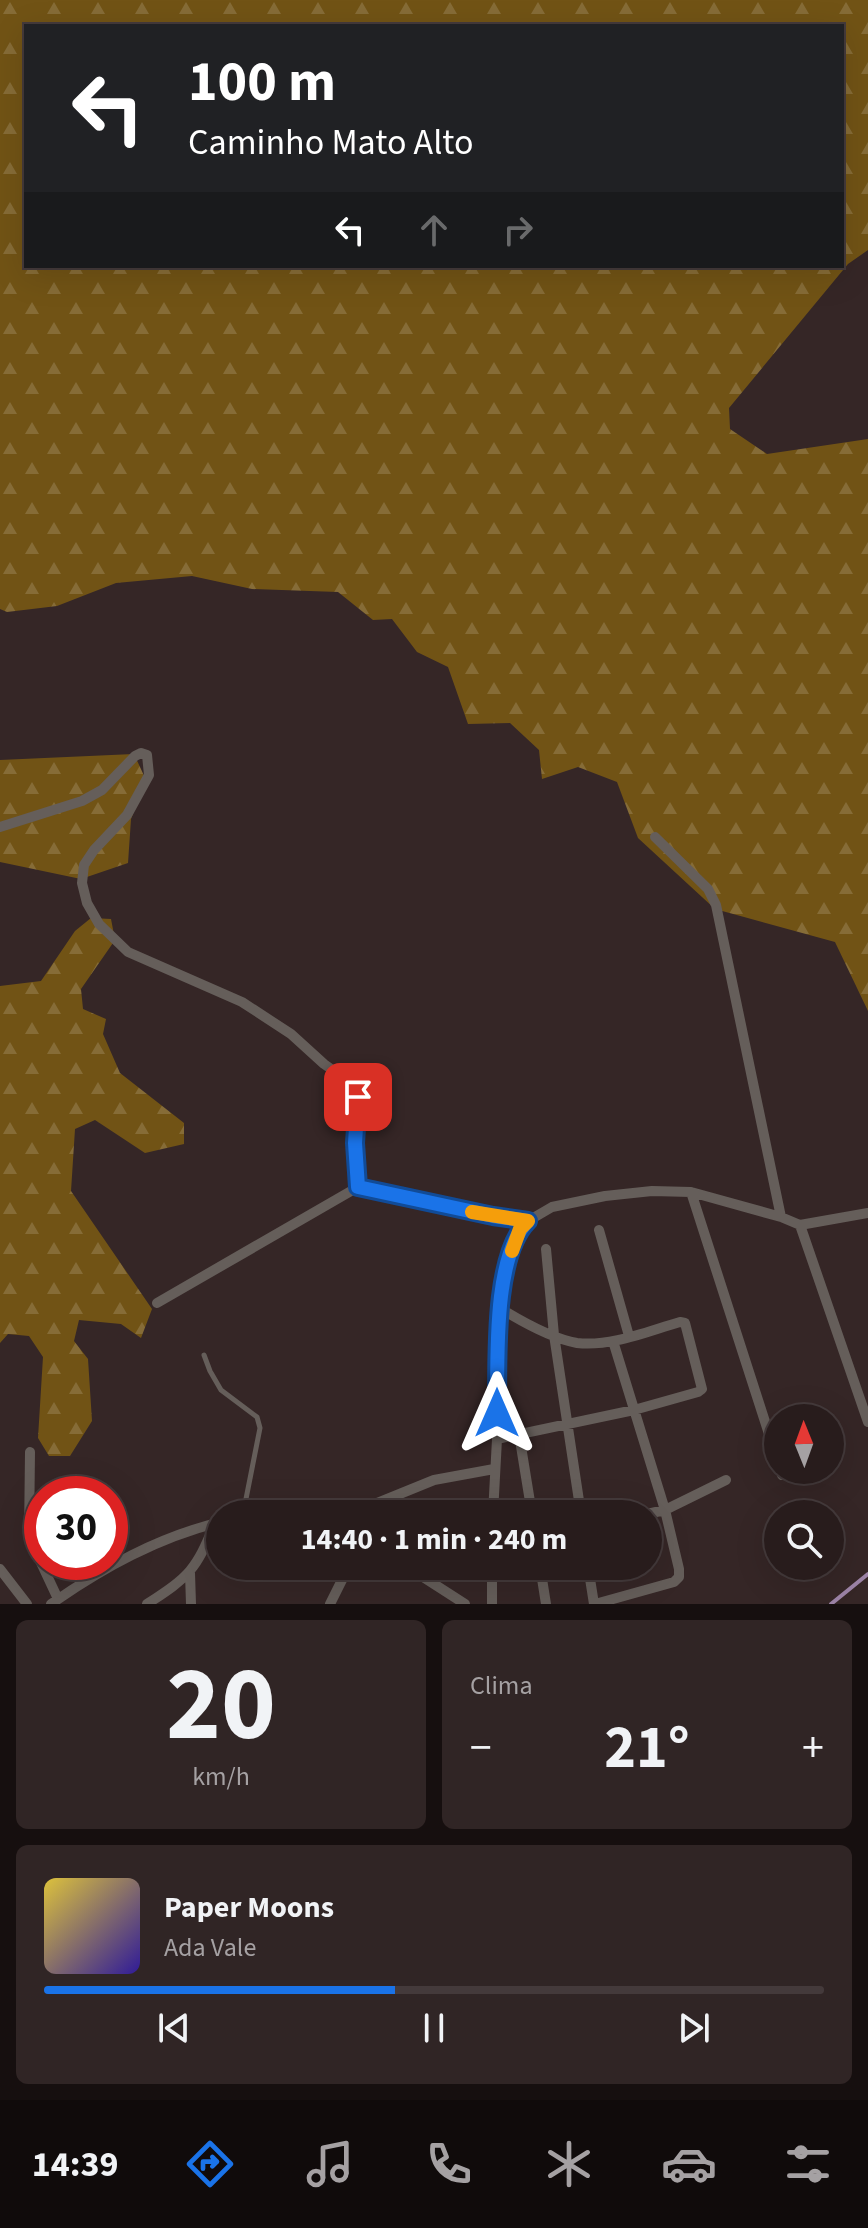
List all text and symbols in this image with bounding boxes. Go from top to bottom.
text: 100 m [188,43,336,122]
icon: left [56,56,160,160]
text: Caminho Mato Alto [188,117,474,168]
icon: left [328,208,372,252]
icon: ahead [412,208,456,252]
icon: right [496,208,540,252]
pin [324,1063,392,1131]
icon: arrive [336,1075,380,1119]
position arrow [455,1371,539,1455]
north arrow [764,1404,844,1484]
map controls [764,1404,844,1580]
speed limit sign: 30 [24,1476,128,1580]
button: search [764,1500,844,1580]
text: 14:40 · 1 min · 240 m [301,1518,567,1561]
text: 20 [166,1632,276,1780]
text: Clima [470,1667,533,1704]
text: 21° [604,1706,690,1791]
text: − [470,1717,492,1780]
text: + [802,1717,824,1780]
text: km/h [192,1758,250,1795]
text: Paper Moons [164,1886,334,1929]
text: Ada Vale [164,1929,256,1966]
icon: previous [152,2006,196,2050]
icon: pause [412,2006,456,2050]
icon: next [672,2006,716,2050]
icon: directions [182,2136,238,2192]
icon: music [302,2136,358,2192]
icon: phone [421,2136,477,2192]
icon: climate [541,2136,597,2192]
icon: car [661,2136,717,2192]
icon: filters [780,2136,836,2192]
text: 14:39 [32,2139,119,2190]

